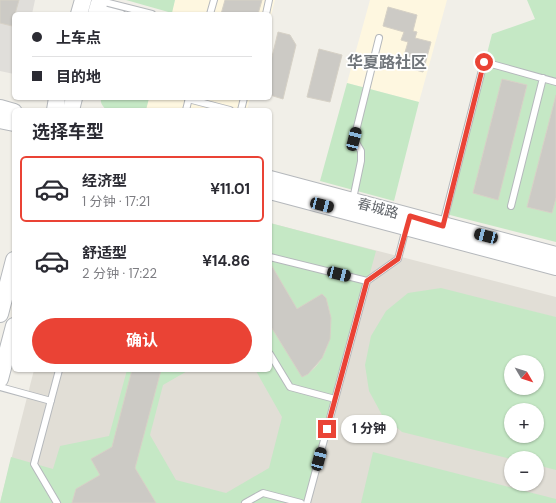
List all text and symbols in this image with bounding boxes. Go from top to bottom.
text: 上车点 [56,28,101,48]
district label: 华夏路社区 [347,52,427,73]
route start [475,53,493,71]
text: 目的地 [56,67,101,87]
text: 选择车型 [32,120,104,144]
car [345,126,363,152]
icon: car [34,171,70,207]
text: 经济型 [82,171,127,191]
text: ¥11.01 [210,179,250,199]
text: 1 分钟 · 17:21 [82,193,150,210]
street label: 春城路 [355,194,401,222]
car [309,196,335,214]
car [473,227,499,245]
icon: car [34,243,70,279]
text: 舒适型 [82,243,127,263]
text: ¥14.86 [202,251,250,271]
text: 2 分钟 · 17:22 [82,265,157,282]
car [326,265,352,283]
button: 确认 [32,318,252,364]
north arrow [504,355,544,395]
map controls [504,355,544,491]
button: + [504,403,544,443]
callout: 1 分钟 [341,415,397,443]
route end [318,420,336,438]
text: 1 分钟 [352,420,386,437]
car [310,446,328,472]
button: − [504,451,544,491]

